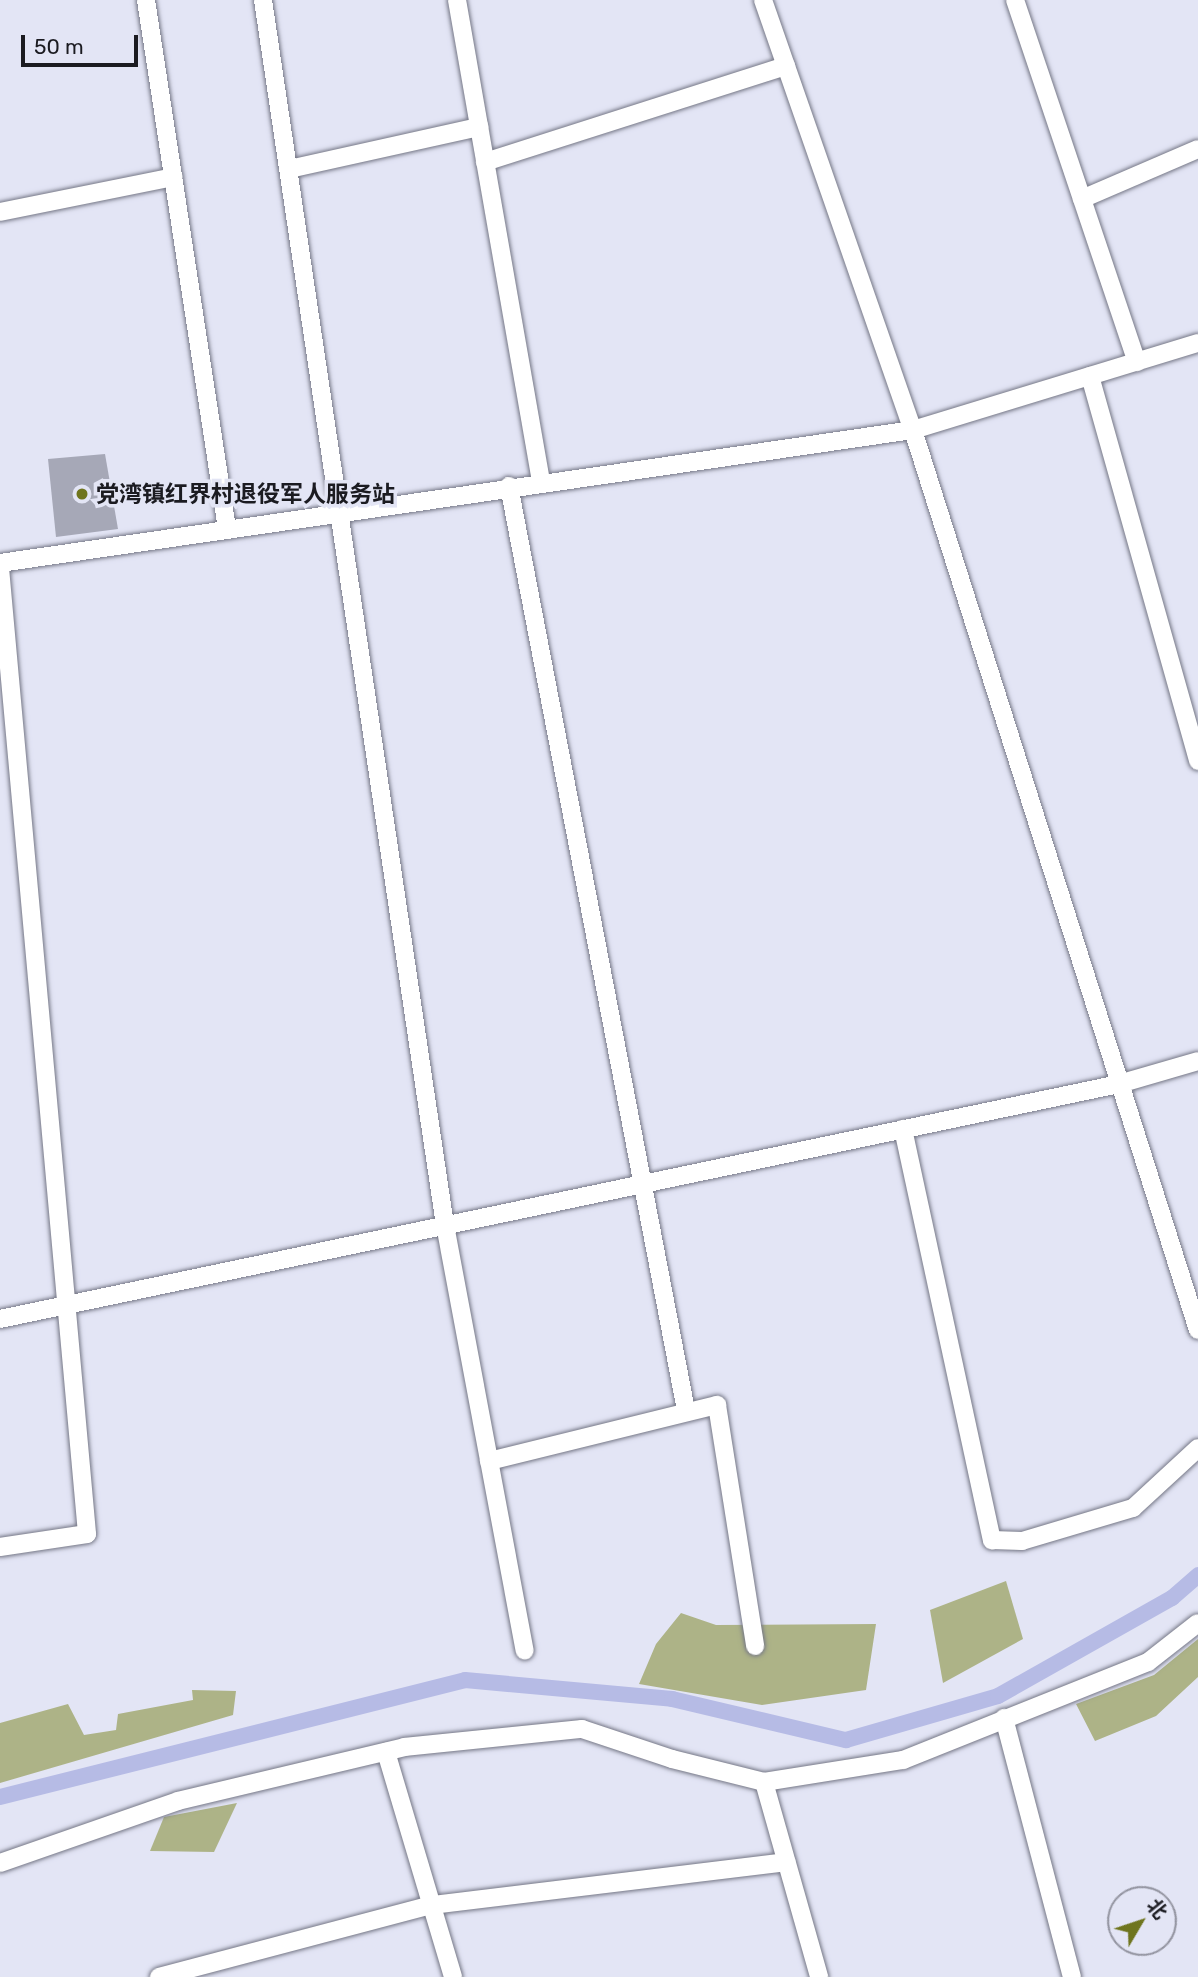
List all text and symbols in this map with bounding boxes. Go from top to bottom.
scale bar [24,21,142,65]
text: 50 m [34,34,84,59]
place label: 党湾镇红界村退役军人服务站 [96,480,395,508]
marker: 党湾镇红界村退役军人服务站 [74,486,90,502]
north arrow [1107,1886,1177,1956]
text: 北 [1142,1894,1172,1923]

